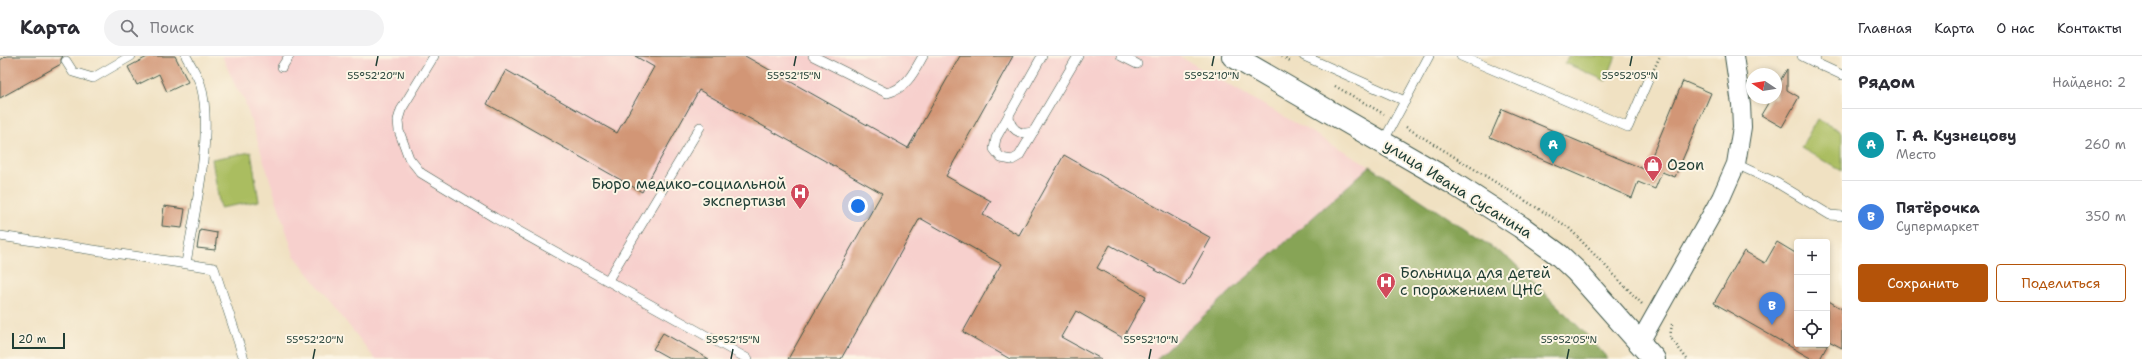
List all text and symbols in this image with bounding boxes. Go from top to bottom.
search box [104,10,384,46]
text: Карта [20,15,80,40]
icon: search [118,17,140,39]
text: Поиск [150,18,194,38]
text: Главная [1858,19,1912,37]
text: Карта [1934,19,1974,37]
text: О нас [1996,19,2035,37]
text: Контакты [2057,19,2122,37]
north arrow [1746,68,1782,104]
text: 55°52'20"N [347,69,405,82]
text: 55°52'15"N [767,69,821,82]
text: 55°52'10"N [1185,69,1239,82]
text: 55°52'05"N [1602,69,1658,82]
text: Рядом [1858,71,1915,93]
text: Найдено: 2 [2052,74,2126,91]
text: Г. А. Кузнецову [1896,126,2016,146]
pin: A [1540,131,1566,164]
street label: улица Ивана Сусанина [1380,135,1537,243]
text: A [1866,136,1876,153]
text: 260 m [2084,136,2126,153]
text: Место [1896,146,1936,163]
shop icon: Ozon [1642,154,1664,182]
place label: Ozon [1667,155,1704,175]
place label: Бюро медико-социальной экспертизы [591,174,786,211]
hospital icon: Бюро медико-социальной экспертизы [789,182,811,210]
your location [848,196,868,216]
text: Пятёрочка [1896,198,1980,218]
text: B [1867,208,1875,225]
text: 350 m [2085,208,2126,225]
text: Супермаркет [1896,218,1979,235]
map controls [1794,239,1830,347]
button: + [1794,239,1830,275]
place label: Больница для детей с поражением ЦНС [1400,263,1551,300]
button: Сохранить [1858,264,1988,302]
button: Поделиться [1996,264,2126,302]
hospital icon: Больница для детей с поражением ЦНС [1375,271,1397,299]
button: − [1794,275,1830,311]
pin: B [1759,292,1785,325]
button: locate [1794,311,1830,347]
scale bar [12,331,65,350]
text: 20 m [18,332,46,347]
text: 55°52'20"N [286,333,344,346]
text: 55°52'15"N [706,333,760,346]
text: 55°52'10"N [1124,333,1178,346]
text: 55°52'05"N [1541,333,1597,346]

